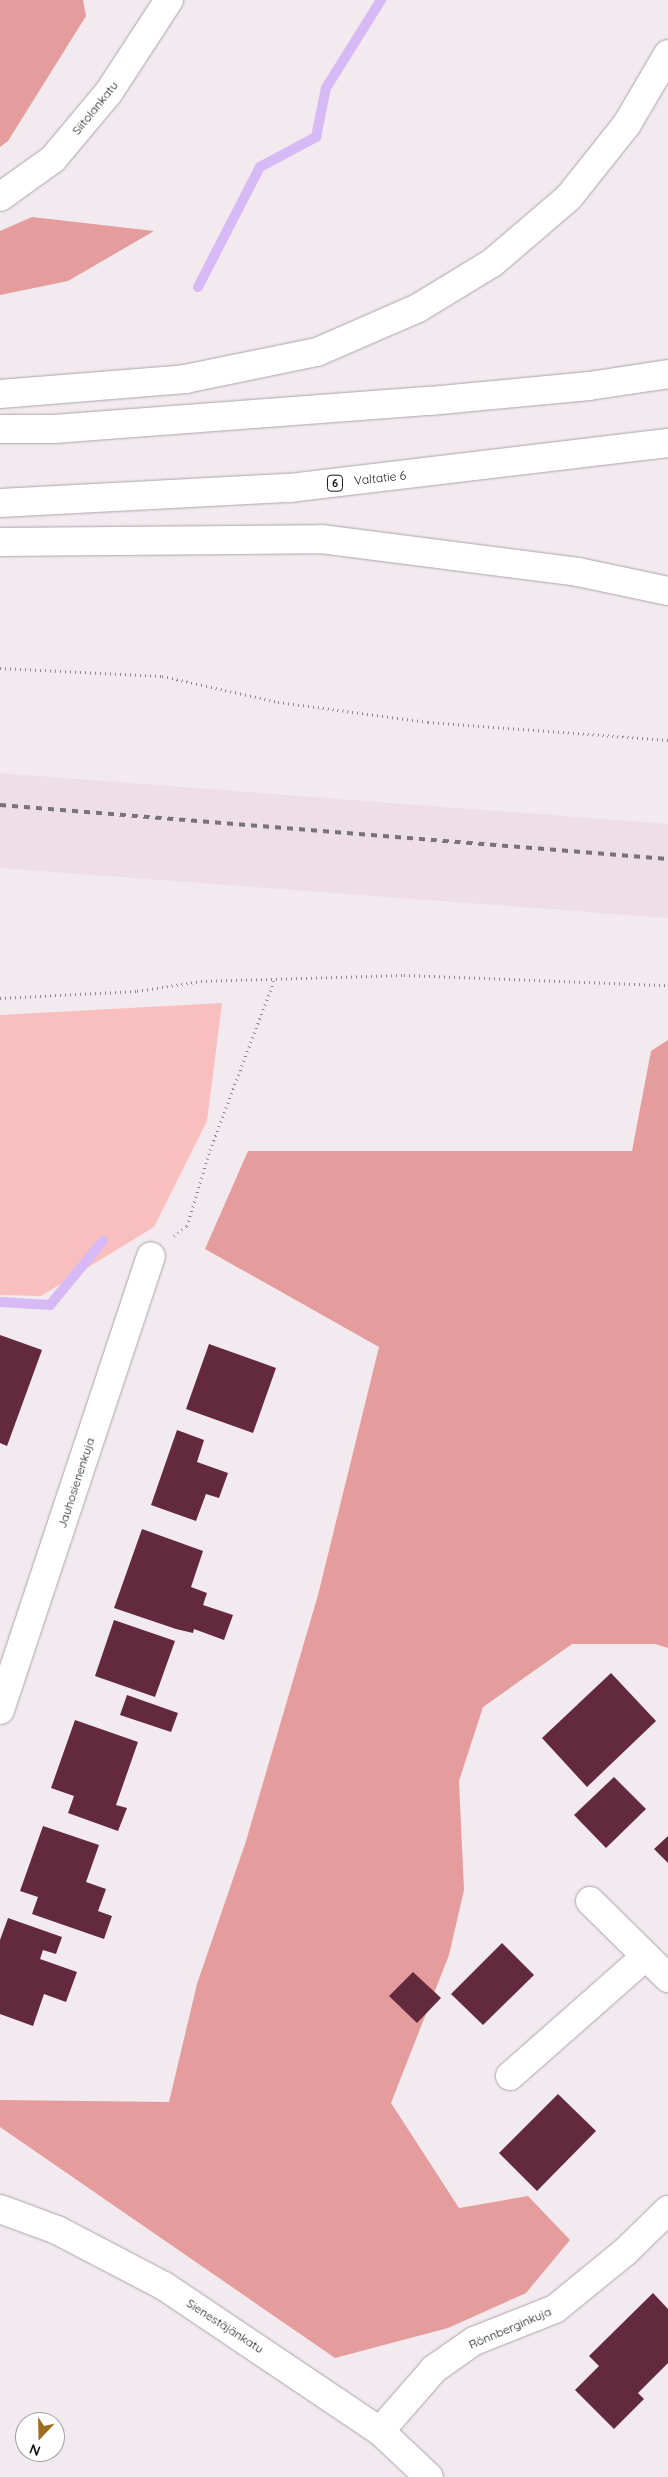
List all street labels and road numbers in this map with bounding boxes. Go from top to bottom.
street label: Siitolankatu [69,78,121,138]
street label: Valtatie 6 [353,468,407,488]
road number: 6 [326,474,344,492]
street label: Jauhosienenkuja [55,1436,97,1530]
street label: Sienestäjänkatu [184,2296,266,2356]
street label: Rönnberginkuja [467,2304,553,2352]

